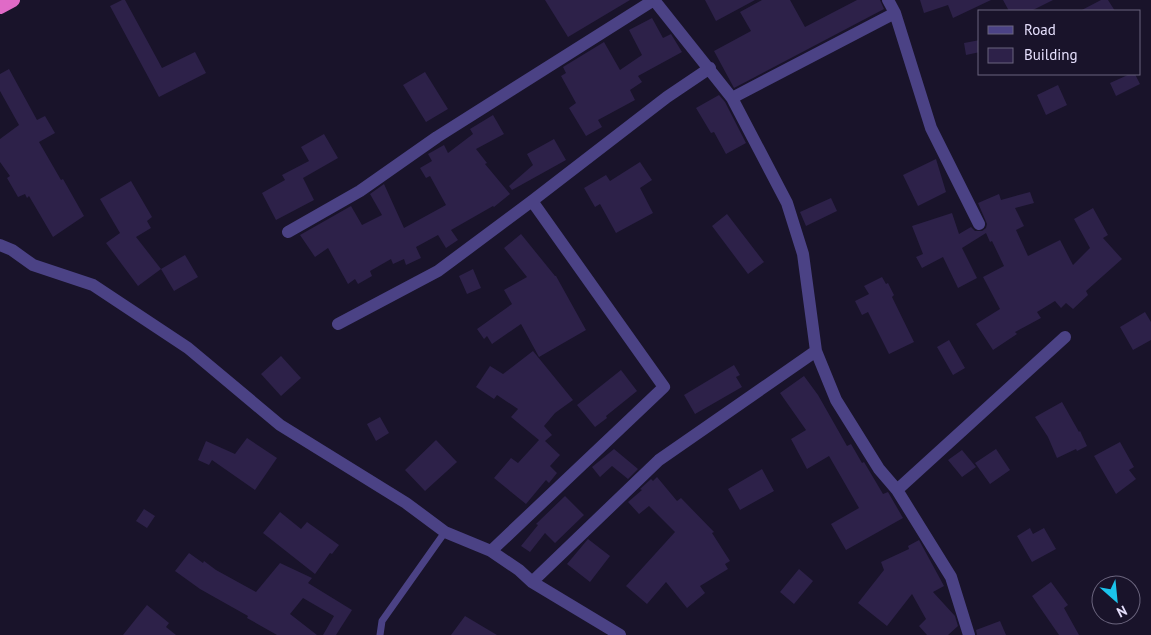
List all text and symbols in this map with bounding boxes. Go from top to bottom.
legend [978,10,1141,75]
text: Road [1024,20,1056,39]
text: Building [1024,45,1078,64]
north arrow [1091,575,1141,625]
text: N [1114,601,1130,622]

